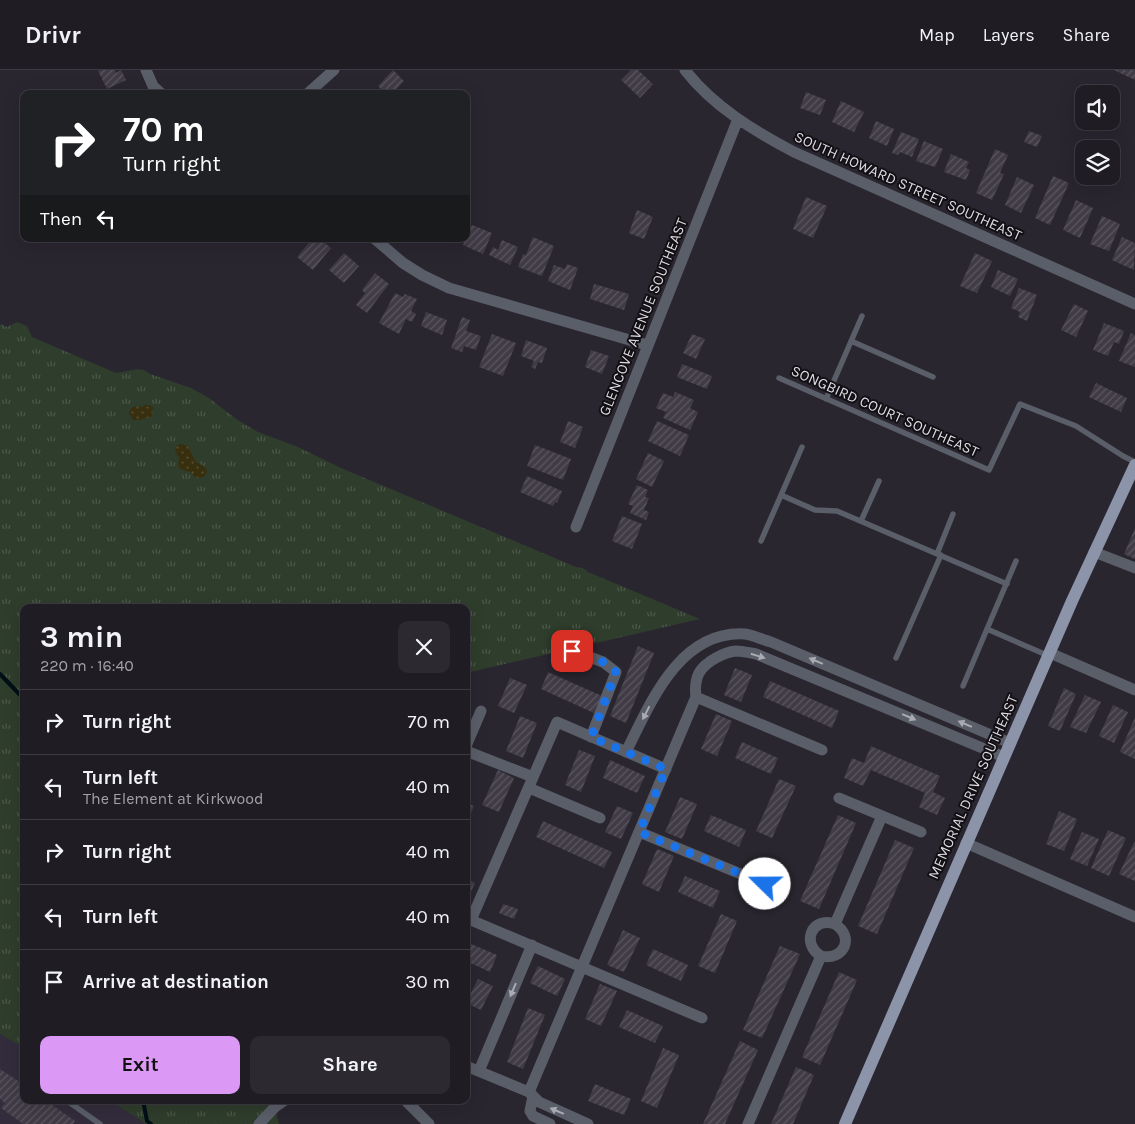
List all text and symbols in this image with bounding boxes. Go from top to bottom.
text: Drivr [25,21,81,49]
text: Map [919,24,955,46]
text: Layers [983,24,1035,46]
text: Share [1063,24,1110,46]
map controls [1075,85,1120,185]
button: sound [1075,85,1120,130]
text: 70 m [123,109,205,150]
icon: right [40,110,105,175]
street label: SOUTH HOWARD STREET SOUTHEAST [792,128,1025,245]
button: layers [1075,140,1120,185]
text: Turn right [123,151,221,177]
icon: left [92,205,120,233]
text: Then [40,208,82,230]
street label: GLENCOVE AVENUE SOUTHEAST [595,215,691,418]
street label: SONGBIRD COURT SOUTHEAST [788,361,982,461]
text: 3 min [40,619,123,655]
button: close [398,621,450,673]
pin [551,630,593,672]
icon: arrive [558,637,586,665]
one-way arrow [751,652,766,660]
text: 220 m · 16:40 [40,656,134,675]
one-way arrow [808,657,823,664]
street label: MEMORIAL DRIVE SOUTHEAST [924,692,1022,882]
one-way arrow [642,706,650,720]
icon: right [40,708,68,736]
text: Turn right [83,711,172,733]
text: 70 m [408,711,450,733]
one-way arrow [902,714,916,722]
one-way arrow [957,720,972,728]
text: Turn left [83,767,158,789]
icon: left [40,773,68,801]
text: 40 m [406,776,450,798]
text: The Element at Kirkwood [83,789,264,808]
icon: right [40,838,68,866]
text: Turn right [83,841,172,863]
text: 40 m [406,841,450,863]
position arrow [738,857,790,909]
icon: left [40,903,68,931]
text: Turn left [83,906,158,928]
text: 40 m [406,906,450,928]
icon: arrive [40,968,68,996]
text: Arrive at destination [83,971,269,993]
text: 30 m [405,971,450,993]
one-way arrow [509,983,517,997]
button: Exit [40,1036,240,1094]
button: Share [250,1036,450,1094]
one-way arrow [550,1106,564,1114]

